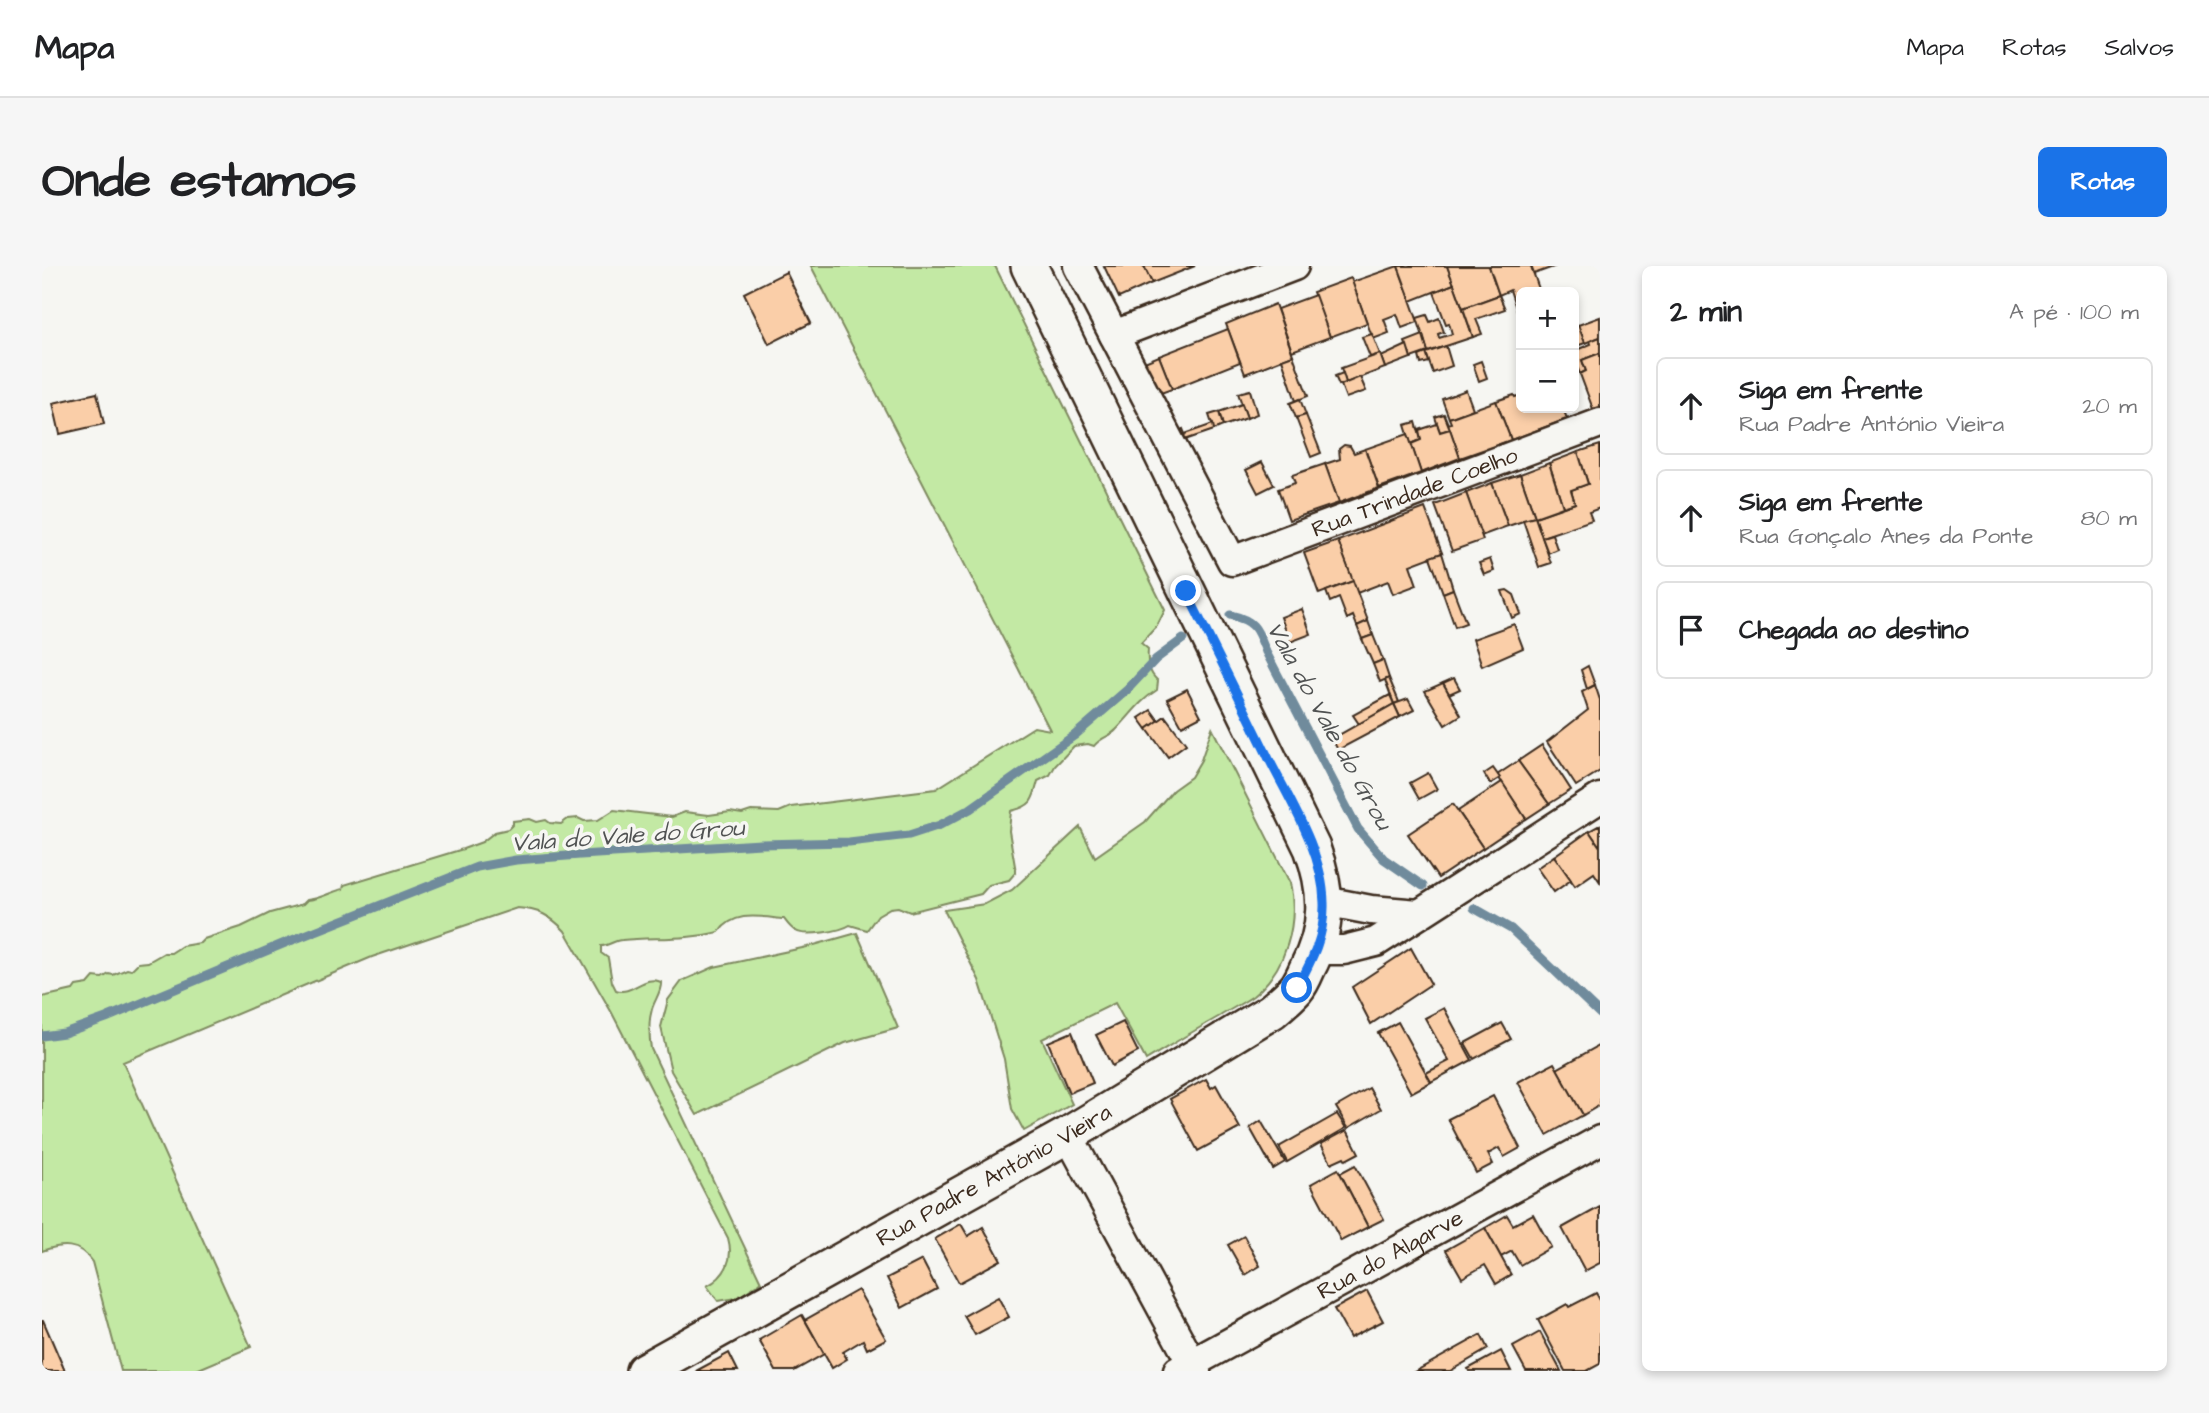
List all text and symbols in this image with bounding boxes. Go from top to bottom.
text: Mapa [35,25,114,71]
text: Mapa [1906,31,1964,65]
text: Rotas [2002,31,2067,65]
text: Salvos [2105,31,2174,65]
button: Rotas [2038,147,2167,217]
text: Onde estamos [42,148,357,216]
map controls [1516,287,1579,413]
button: + [1516,287,1579,350]
text: 2 min [1670,291,1742,333]
text: A pé · 100 m [2009,296,2139,328]
button: − [1516,350,1579,413]
text: Siga em frente [1739,372,1923,408]
icon: ahead [1672,387,1710,425]
text: 20 m [2082,390,2137,422]
text: Rua Padre António Vieira [1739,408,2004,440]
street label: Rua Trindade Coelho [1307,439,1522,546]
text: Siga em frente [1739,484,1923,520]
icon: ahead [1672,499,1710,537]
text: 80 m [2080,502,2137,534]
text: Rua Gonçalo Anes da Ponte [1739,520,2033,552]
route end [1170,575,1201,606]
icon: arrive [1672,611,1710,649]
text: Chegada ao destino [1739,612,1969,648]
water label: Vala do Vale do Grou [1258,616,1401,838]
water label: Vala do Vale do Grou [511,811,747,861]
route start [1281,972,1312,1003]
street label: Rua Padre António Vieira [871,1096,1118,1255]
street label: Rua do Algarve [1312,1202,1469,1308]

